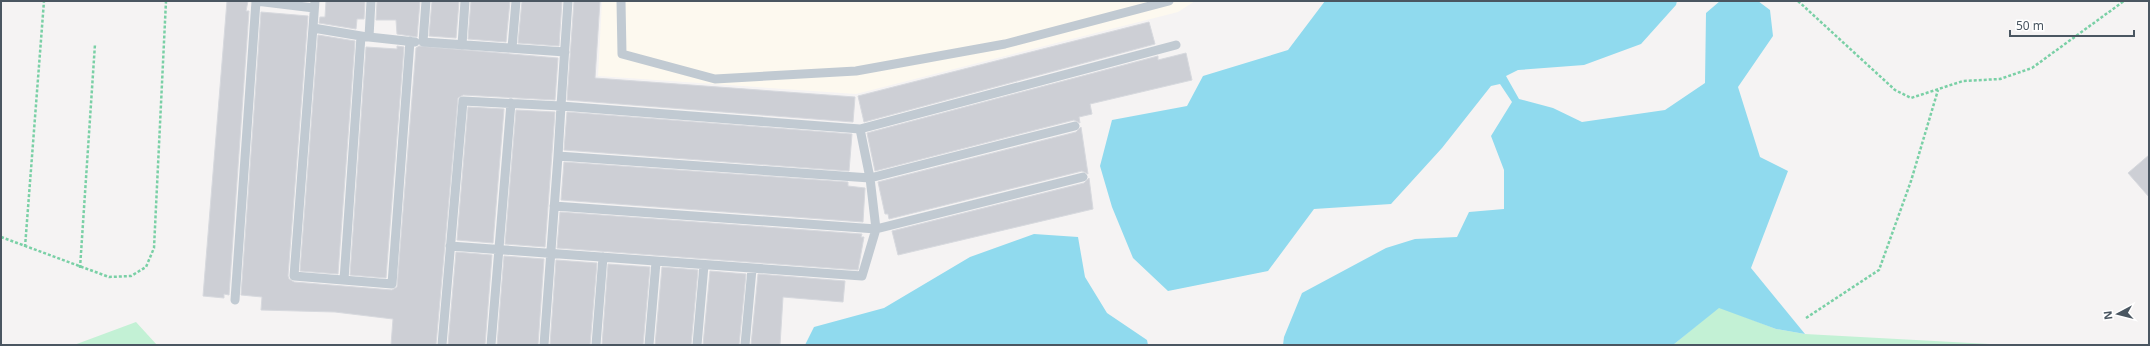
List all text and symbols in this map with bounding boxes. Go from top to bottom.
scale bar [2010,12,2134,38]
text: 50 m [2016,17,2044,34]
north arrow [2098,294,2138,334]
text: N [2100,310,2116,321]

